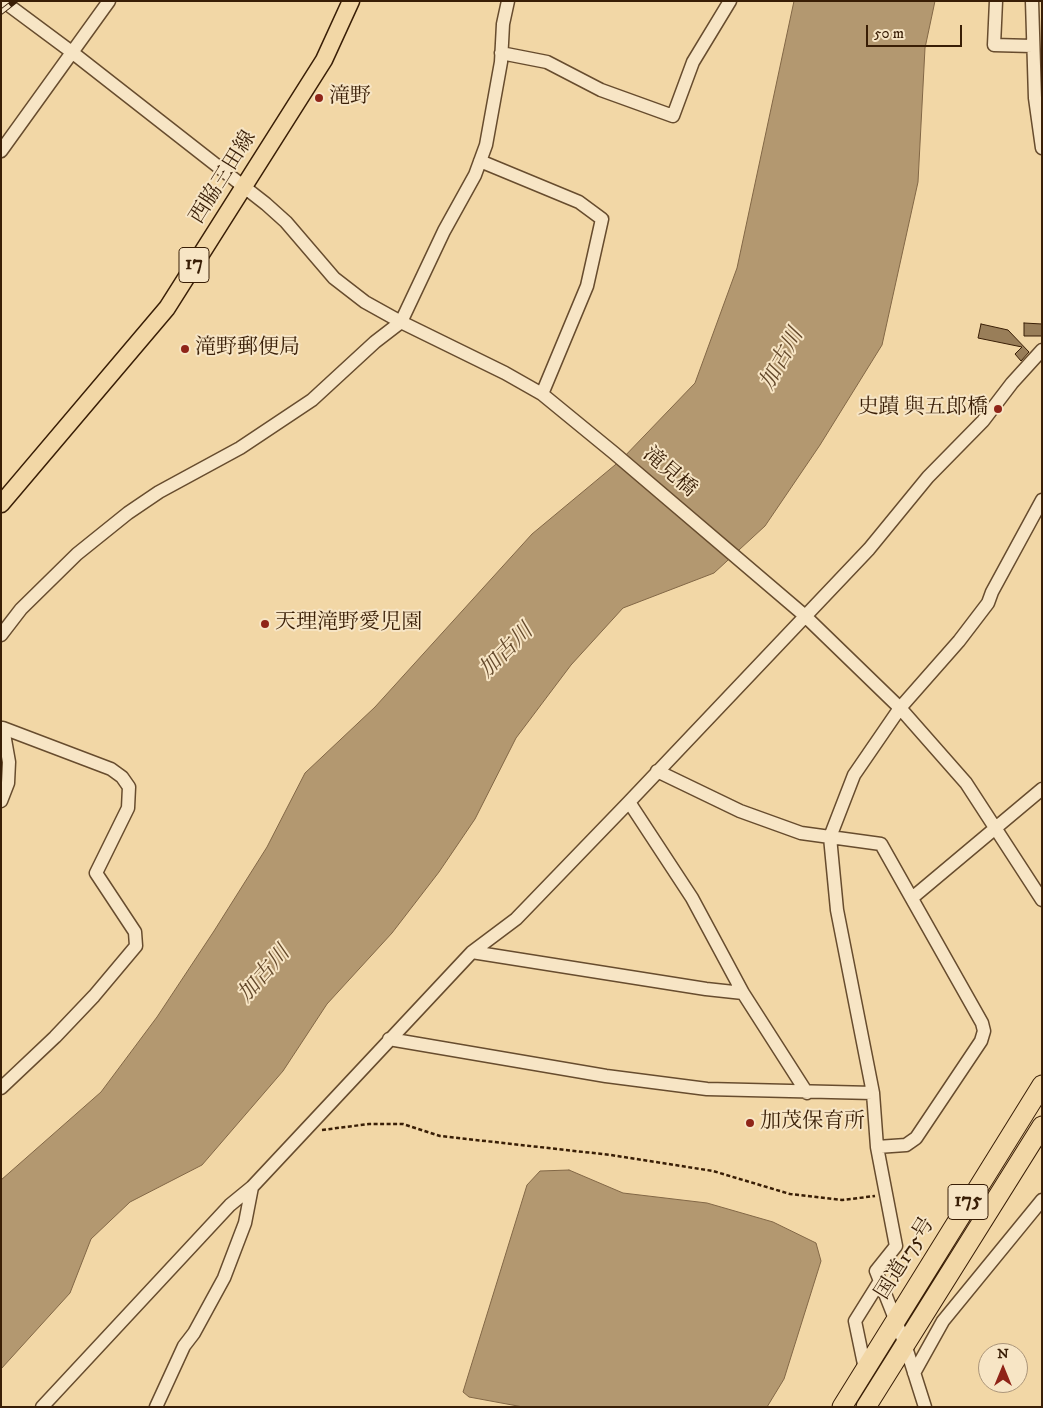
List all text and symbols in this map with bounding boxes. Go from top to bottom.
scale bar [868,15,964,47]
text: 50 m [874,24,904,43]
place label: 滝野 [329,85,371,111]
marker: 滝野 [313,92,325,104]
street label: 西脇三田線 [185,127,263,229]
road number: 17 [179,248,209,282]
water label: 加古川 [755,325,811,395]
place label: 滝野郵便局 [195,336,300,362]
marker: 滝野郵便局 [179,343,191,355]
place label: 史蹟 與五郎橋 [857,396,988,422]
marker: 史蹟 與五郎橋 [992,403,1004,415]
street label: 滝見橋 [637,443,701,503]
place label: 天理滝野愛児園 [275,611,422,637]
marker: 天理滝野愛児園 [259,618,271,630]
water label: 加古川 [474,619,540,685]
water label: 加古川 [233,941,297,1009]
place label: 加茂保育所 [760,1110,865,1136]
marker: 加茂保育所 [744,1117,756,1129]
road number: 175 [948,1184,988,1220]
street label: 国道175号 [871,1213,941,1305]
north arrow [978,1343,1028,1393]
text: N [997,1345,1009,1363]

